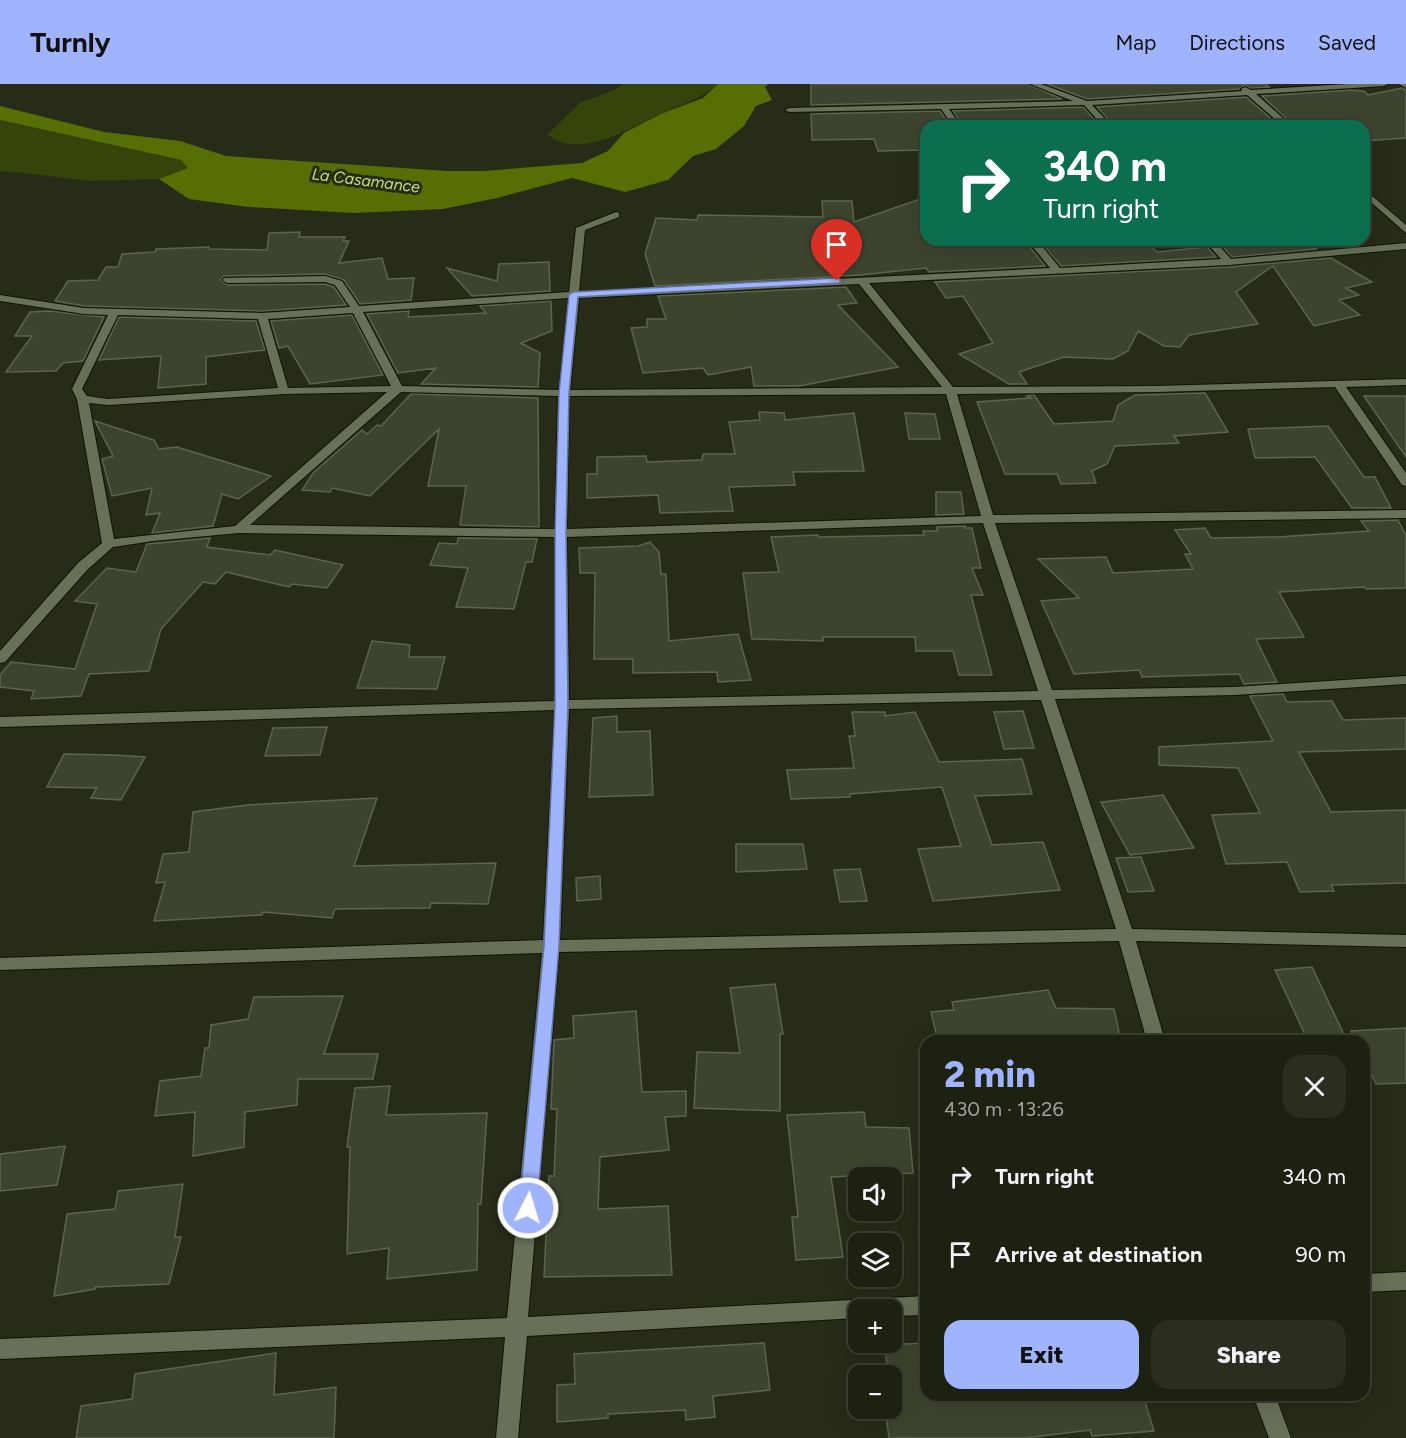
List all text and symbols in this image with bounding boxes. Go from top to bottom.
text: Turnly [30,25,111,59]
text: Map [1115,30,1156,55]
text: Directions [1189,30,1285,55]
text: Saved [1318,30,1376,55]
text: 340 m [1043,141,1167,192]
icon: right [944,144,1022,222]
water label: La Casamance [311,164,421,197]
text: Turn right [1043,192,1159,225]
pin [811,219,862,281]
icon: arrive [820,228,853,261]
text: 2 min [944,1053,1036,1096]
button: close [1283,1055,1346,1118]
text: 430 m · 13:26 [944,1097,1064,1121]
icon: right [944,1160,977,1193]
text: Turn right [995,1163,1094,1190]
text: 340 m [1282,1163,1346,1190]
map controls [848,1167,902,1419]
button: sound [848,1167,902,1221]
position arrow [496,1176,560,1240]
button: layers [848,1233,902,1287]
icon: arrive [944,1238,977,1271]
text: Arrive at destination [995,1241,1203,1268]
text: 90 m [1295,1241,1346,1268]
button: + [848,1299,902,1353]
button: Exit [944,1320,1139,1389]
button: Share [1151,1320,1346,1389]
button: − [848,1365,902,1419]

